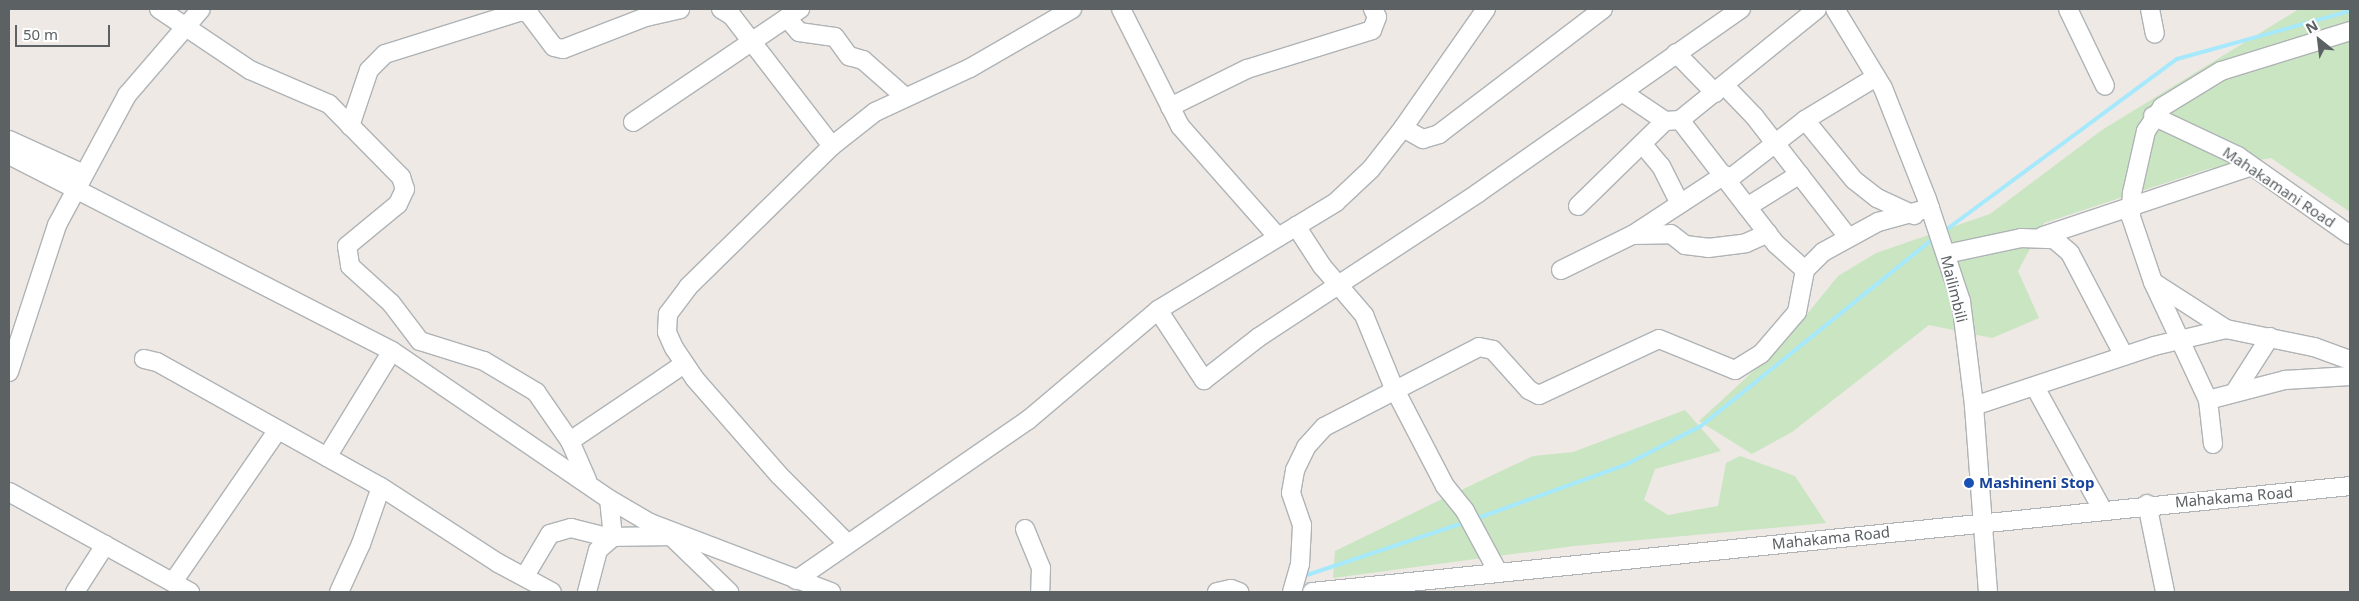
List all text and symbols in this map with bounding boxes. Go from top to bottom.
scale bar [18,15,112,47]
north arrow [2294,15,2344,65]
text: N [2302,15,2321,38]
text: 50 m [23,24,58,44]
street label: Mahakamani Road [2219,143,2339,231]
street label: Mailimbili [1937,254,1971,324]
place label: Mashineni Stop [1979,474,2094,492]
marker: Mashineni Stop [1963,477,1975,489]
street label: Mahakama Road [2174,483,2294,511]
street label: Mahakama Road [1771,523,1891,553]

